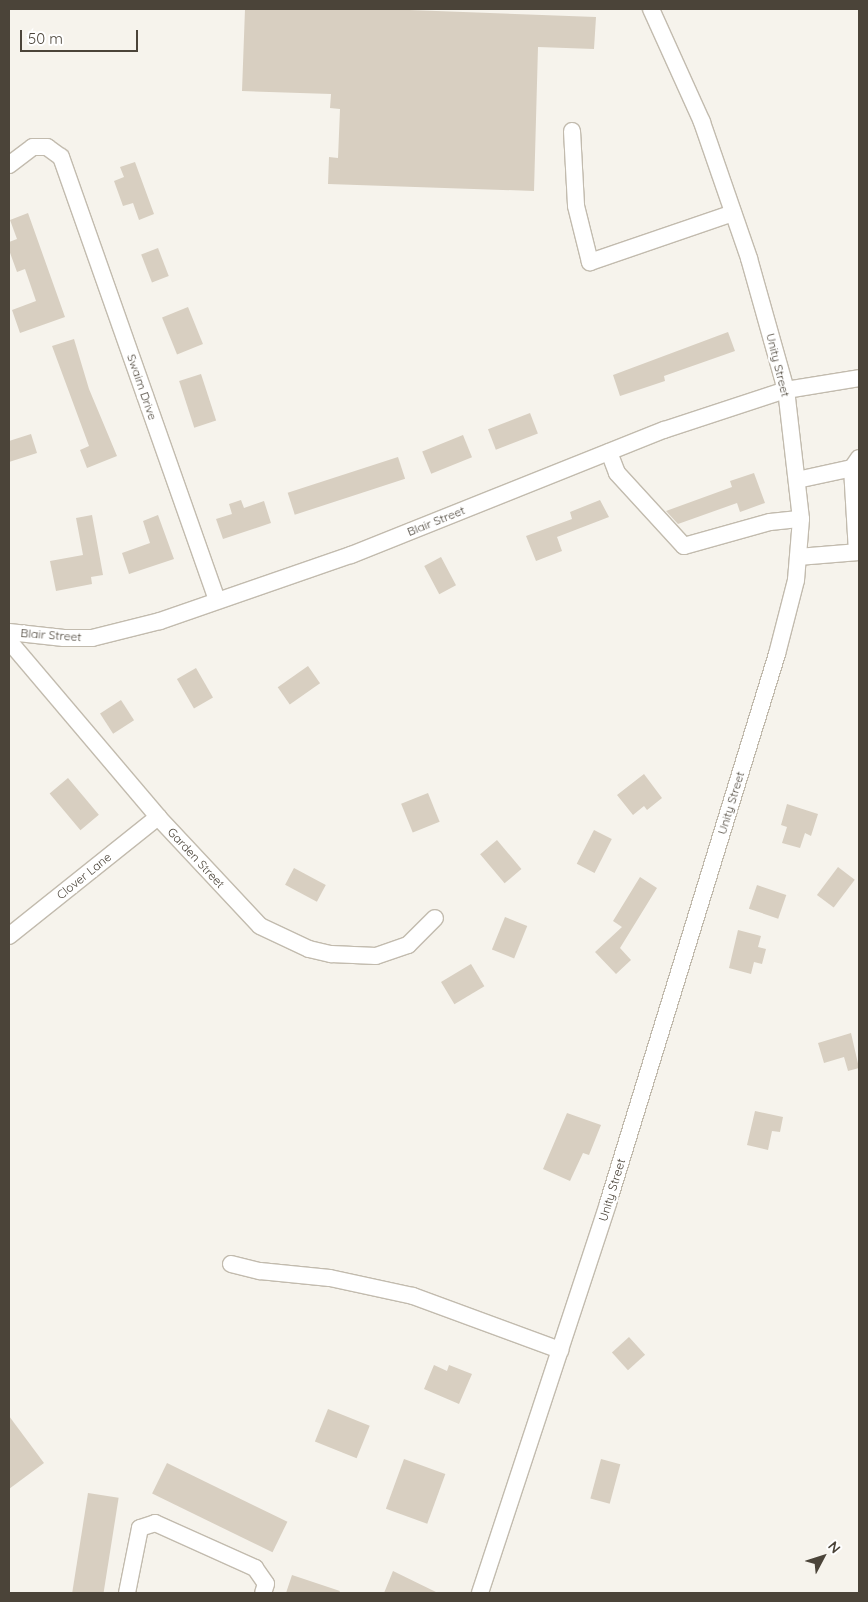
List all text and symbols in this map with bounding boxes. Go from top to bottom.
scale bar [22,20,140,52]
text: 50 m [28,29,63,48]
street label: Unity Street [763,332,793,398]
street label: Swaim Drive [124,352,160,422]
street label: Blair Street [405,503,467,539]
street label: Blair Street [20,626,82,644]
street label: Unity Street [715,770,747,836]
street label: Garden Street [164,825,228,891]
street label: Clover Lane [54,850,114,902]
street label: Unity Street [596,1157,628,1223]
north arrow [798,1532,848,1582]
text: N [824,1538,845,1557]

